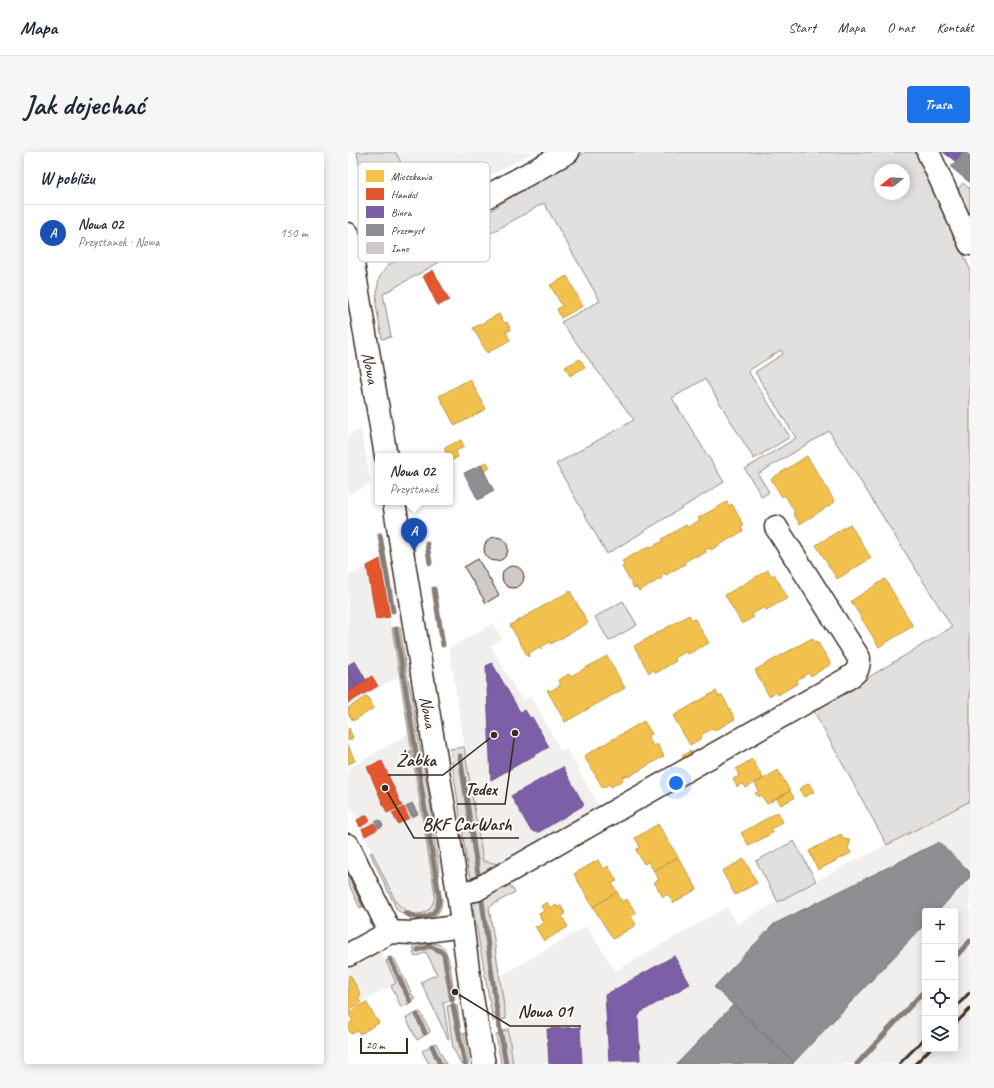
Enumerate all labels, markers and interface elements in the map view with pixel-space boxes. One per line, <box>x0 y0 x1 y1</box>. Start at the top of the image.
text: Mapa <box>20 16 57 40</box>
text: Start <box>788 19 816 36</box>
text: Mapa <box>838 19 865 36</box>
text: O nas <box>887 19 914 36</box>
text: Kontakt <box>936 19 974 36</box>
button: Trasa <box>907 86 970 123</box>
text: Jak dojechać <box>24 87 145 122</box>
legend <box>358 162 490 262</box>
north arrow <box>874 164 910 200</box>
text: W pobliżu <box>40 168 95 189</box>
text: Mieszkania <box>391 169 432 183</box>
text: Handel <box>391 187 419 201</box>
text: Biura <box>391 205 413 219</box>
text: Nowa 02 <box>78 215 124 234</box>
text: Przemysł <box>391 223 426 237</box>
text: A <box>50 225 56 241</box>
text: 150 m <box>280 225 308 241</box>
text: Przystanek · Nowa <box>78 234 159 250</box>
text: Inne <box>391 241 410 255</box>
street label: Nowa <box>357 351 384 387</box>
popup <box>375 453 453 505</box>
text: Nowa 02 <box>390 462 435 481</box>
text: Przystanek <box>390 481 438 497</box>
pin: A <box>401 518 427 551</box>
street label: Nowa <box>415 695 441 731</box>
callout: Żabka <box>388 745 443 775</box>
text: Żabka <box>396 749 437 771</box>
your location <box>666 773 686 793</box>
callout: Tedex <box>457 774 505 804</box>
text: Tedex <box>465 778 499 800</box>
callout: BKF CarWash <box>414 808 519 838</box>
text: BKF CarWash <box>422 813 512 835</box>
map controls <box>922 908 958 1052</box>
button: + <box>922 908 958 944</box>
button: − <box>922 944 958 980</box>
button: locate <box>922 980 958 1016</box>
callout: Nowa 01 <box>510 996 581 1026</box>
text: Nowa 01 <box>518 1000 574 1022</box>
button: layers <box>922 1016 958 1052</box>
scale bar <box>360 1036 408 1055</box>
text: 20 m <box>366 1038 385 1052</box>

